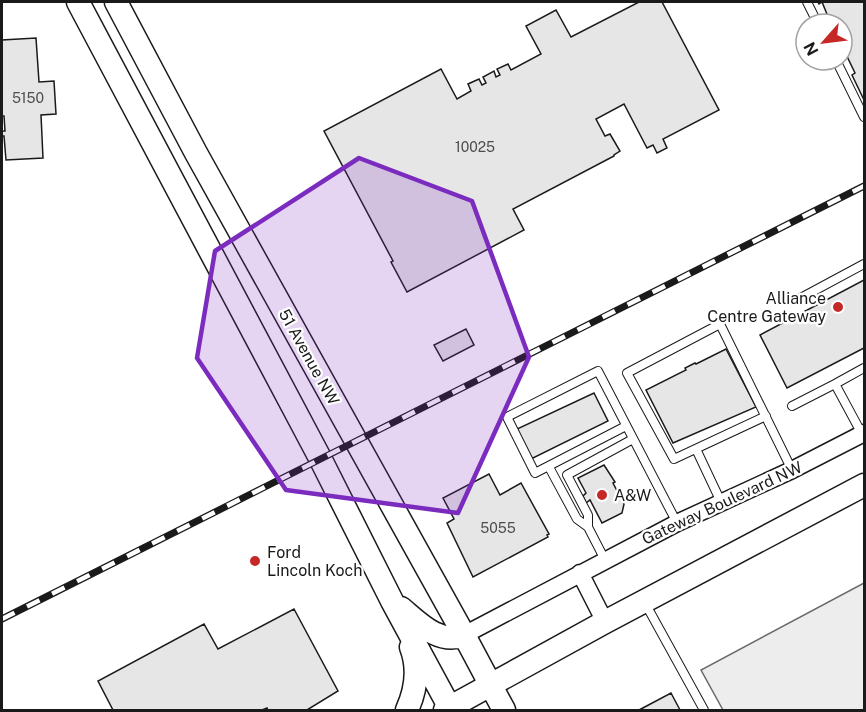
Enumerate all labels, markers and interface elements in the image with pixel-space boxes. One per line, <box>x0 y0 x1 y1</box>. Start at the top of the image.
north arrow <box>794 12 854 72</box>
text: N <box>800 39 823 59</box>
house number: 5150 <box>12 90 44 106</box>
house number: 10025 <box>455 139 495 155</box>
place label: Alliance Centre Gateway <box>707 289 826 326</box>
marker: Alliance Centre Gateway <box>831 300 845 314</box>
street label: 51 Avenue NW <box>275 306 343 408</box>
street label: Gateway Boulevard NW <box>639 457 805 549</box>
place label: A&W <box>614 486 651 505</box>
marker: A&W <box>595 488 609 502</box>
house number: 5055 <box>480 520 516 536</box>
place label: Ford Lincoln Koch <box>267 543 362 580</box>
marker: Ford Lincoln Koch <box>248 554 262 568</box>

